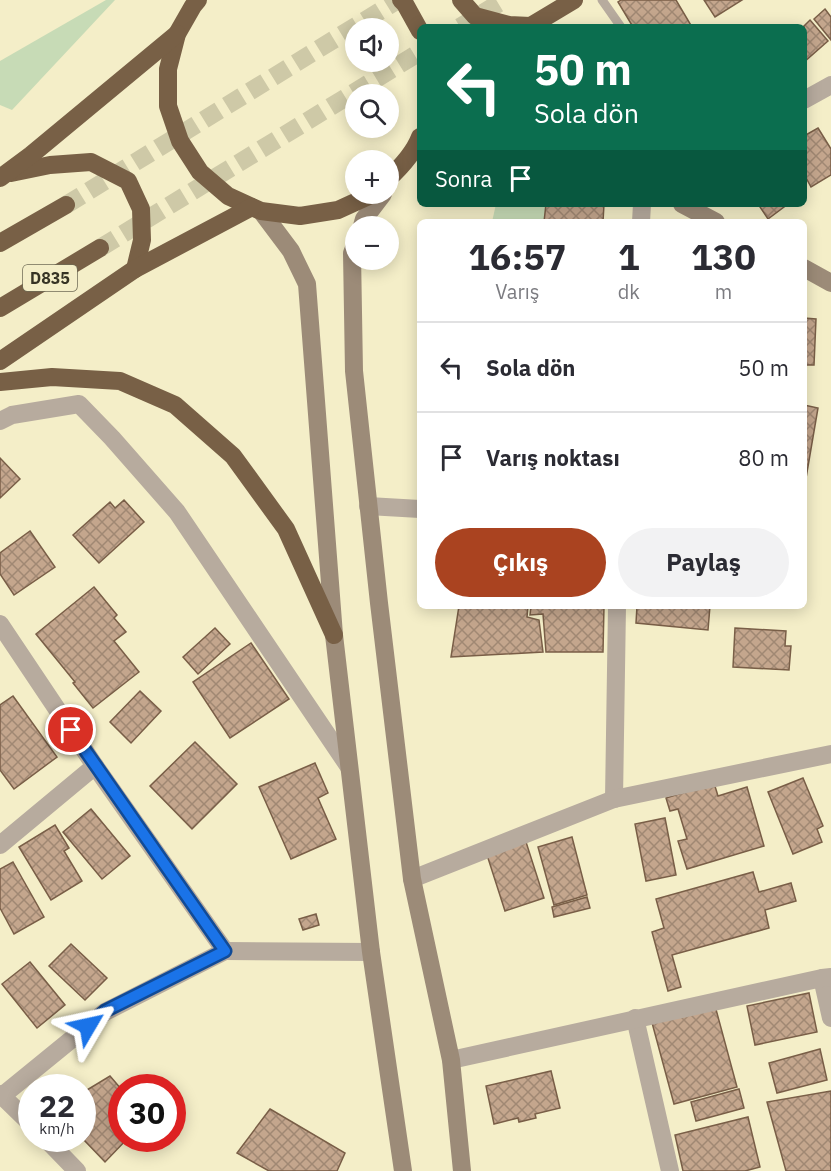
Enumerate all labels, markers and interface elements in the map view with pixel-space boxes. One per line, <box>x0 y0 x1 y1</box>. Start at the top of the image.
map controls <box>345 18 399 270</box>
button: sound <box>345 18 399 72</box>
text: 50 m <box>534 42 632 97</box>
icon: left <box>435 48 513 126</box>
button: search <box>345 84 399 138</box>
text: Sola dön <box>534 95 639 130</box>
button: + <box>345 150 399 204</box>
icon: arrive <box>504 162 537 195</box>
text: Sonra <box>435 164 492 193</box>
button: − <box>345 216 399 270</box>
text: 16:57 <box>468 233 566 280</box>
text: 1 <box>618 233 640 280</box>
text: 130 <box>691 233 756 280</box>
road number: D835 <box>23 265 77 291</box>
text: Varış <box>495 278 540 305</box>
text: dk <box>618 278 640 305</box>
text: m <box>715 278 732 305</box>
icon: left <box>435 351 468 384</box>
text: Sola dön <box>486 353 575 382</box>
text: 50 m <box>738 353 789 382</box>
icon: arrive <box>435 441 468 474</box>
text: Varış noktası <box>486 443 620 472</box>
text: 80 m <box>738 443 789 472</box>
button: Çıkış <box>435 528 606 597</box>
button: Paylaş <box>618 528 789 597</box>
pin <box>45 704 96 755</box>
icon: arrive <box>54 713 87 746</box>
position arrow <box>56 994 120 1058</box>
speed limit sign: 30 <box>108 1074 186 1152</box>
text: 22 <box>39 1086 75 1125</box>
text: km/h <box>39 1119 75 1138</box>

